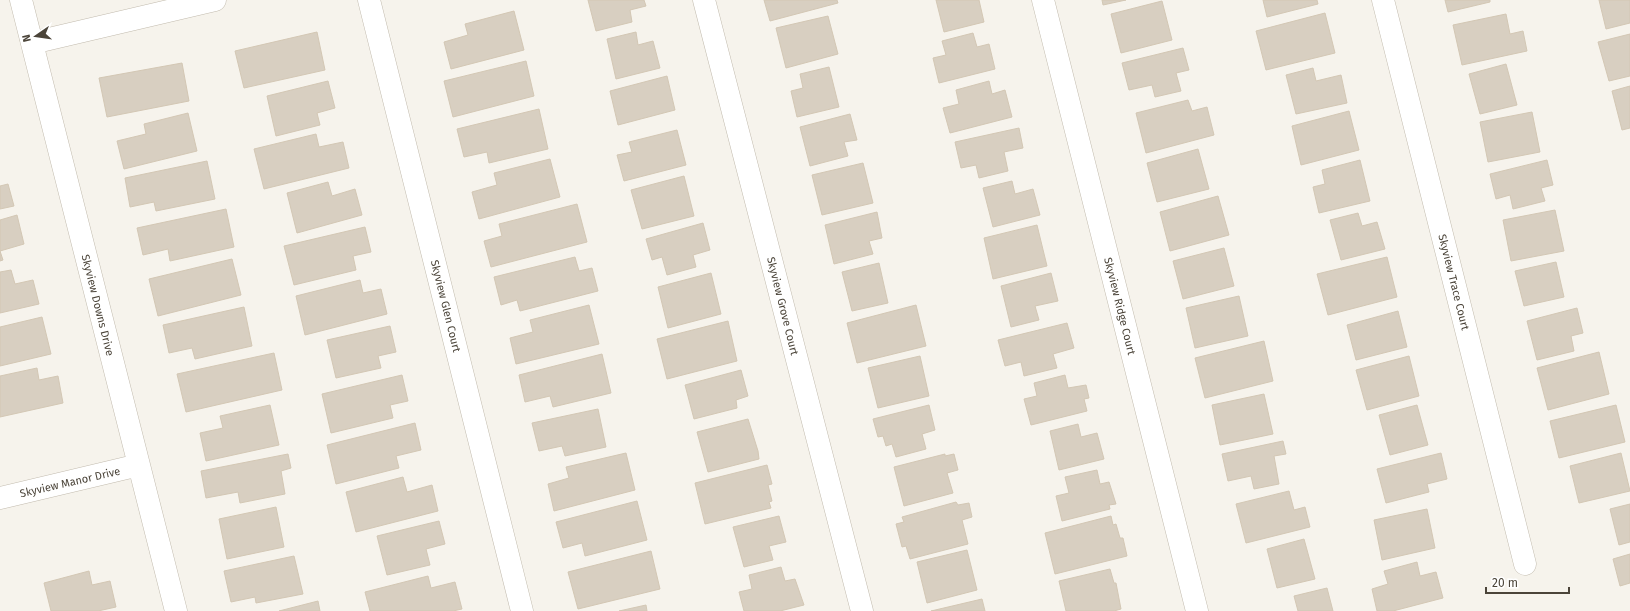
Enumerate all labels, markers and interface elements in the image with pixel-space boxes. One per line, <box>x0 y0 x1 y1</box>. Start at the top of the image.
north arrow <box>16 16 56 56</box>
text: N <box>20 33 34 43</box>
street label: Skyview Trace Court <box>1435 233 1472 331</box>
street label: Skyview Downs Drive <box>79 253 116 357</box>
street label: Skyview Grove Court <box>764 256 801 357</box>
street label: Skyview Ridge Court <box>1101 256 1138 356</box>
street label: Skyview Glen Court <box>428 259 463 354</box>
street label: Skyview Manor Drive <box>19 465 122 500</box>
scale bar <box>1486 569 1569 595</box>
text: 20 m <box>1492 576 1518 590</box>

